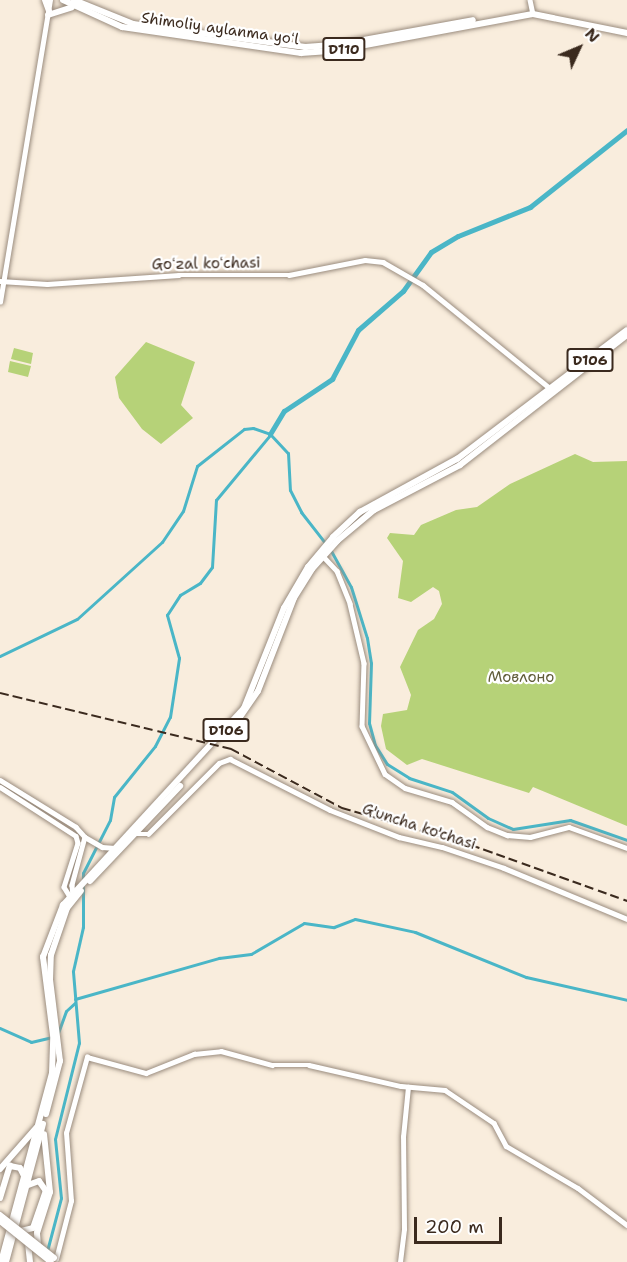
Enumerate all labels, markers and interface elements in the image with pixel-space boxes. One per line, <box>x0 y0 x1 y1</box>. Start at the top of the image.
street label: Shimoliy aylanma yoʻl <box>140 9 300 49</box>
north arrow <box>549 18 609 78</box>
text: N <box>580 23 604 47</box>
road number: D110 <box>322 38 366 60</box>
street label: Goʻzal koʻchasi <box>151 254 261 274</box>
road number: D106 <box>566 349 614 371</box>
park label: Мовлоно <box>488 669 554 687</box>
road number: D106 <box>202 719 250 741</box>
street label: G'uncha ko'chasi <box>360 800 478 854</box>
scale bar <box>417 1205 506 1243</box>
text: 200 m <box>425 1215 484 1239</box>

